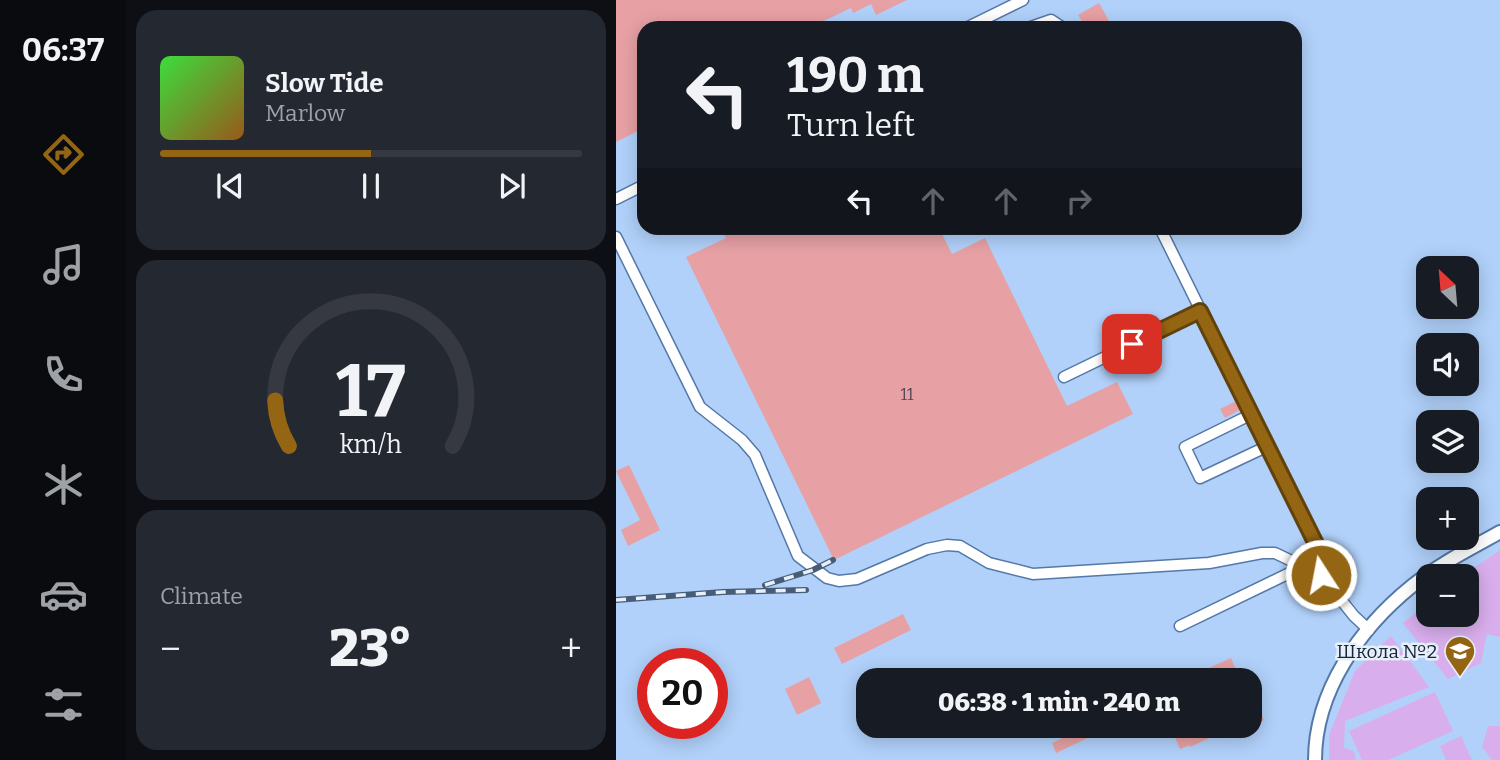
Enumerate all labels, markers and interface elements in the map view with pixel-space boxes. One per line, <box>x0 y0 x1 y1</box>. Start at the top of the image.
text: 06:37 <box>22 31 104 69</box>
text: 190 m <box>787 46 924 105</box>
icon: left <box>672 49 763 140</box>
text: Slow Tide <box>265 68 384 99</box>
text: Marlow <box>265 99 345 127</box>
text: Turn left <box>787 106 915 144</box>
icon: directions <box>39 130 88 179</box>
icon: previous <box>211 167 249 205</box>
icon: pause <box>352 167 390 205</box>
icon: next <box>493 167 531 205</box>
icon: left <box>841 182 879 220</box>
icon: ahead <box>914 182 952 220</box>
icon: ahead <box>987 182 1025 220</box>
icon: right <box>1060 182 1098 220</box>
icon: music <box>39 240 88 289</box>
north arrow <box>1416 256 1479 318</box>
map controls <box>1416 256 1479 627</box>
pin <box>1102 314 1162 374</box>
icon: arrive <box>1113 325 1151 363</box>
button: sound <box>1416 333 1479 396</box>
text: 17 <box>336 348 406 435</box>
icon: phone <box>39 350 88 399</box>
house number: 11 <box>901 385 914 404</box>
button: layers <box>1416 410 1479 473</box>
text: km/h <box>340 430 402 460</box>
icon: climate <box>39 460 88 509</box>
button: + <box>1416 487 1479 550</box>
position arrow <box>1284 538 1358 612</box>
button: − <box>1416 564 1479 627</box>
icon: car <box>39 570 88 619</box>
text: Climate <box>160 582 243 610</box>
text: 23° <box>329 617 412 680</box>
text: − <box>160 626 181 672</box>
text: + <box>560 626 582 672</box>
school or university icon: Школа №2 <box>1443 634 1477 678</box>
place label: Школа №2 <box>1337 640 1437 663</box>
speed limit sign: 20 <box>637 648 728 739</box>
icon: filters <box>39 680 88 729</box>
text: 06:38 · 1 min · 240 m <box>938 687 1180 718</box>

